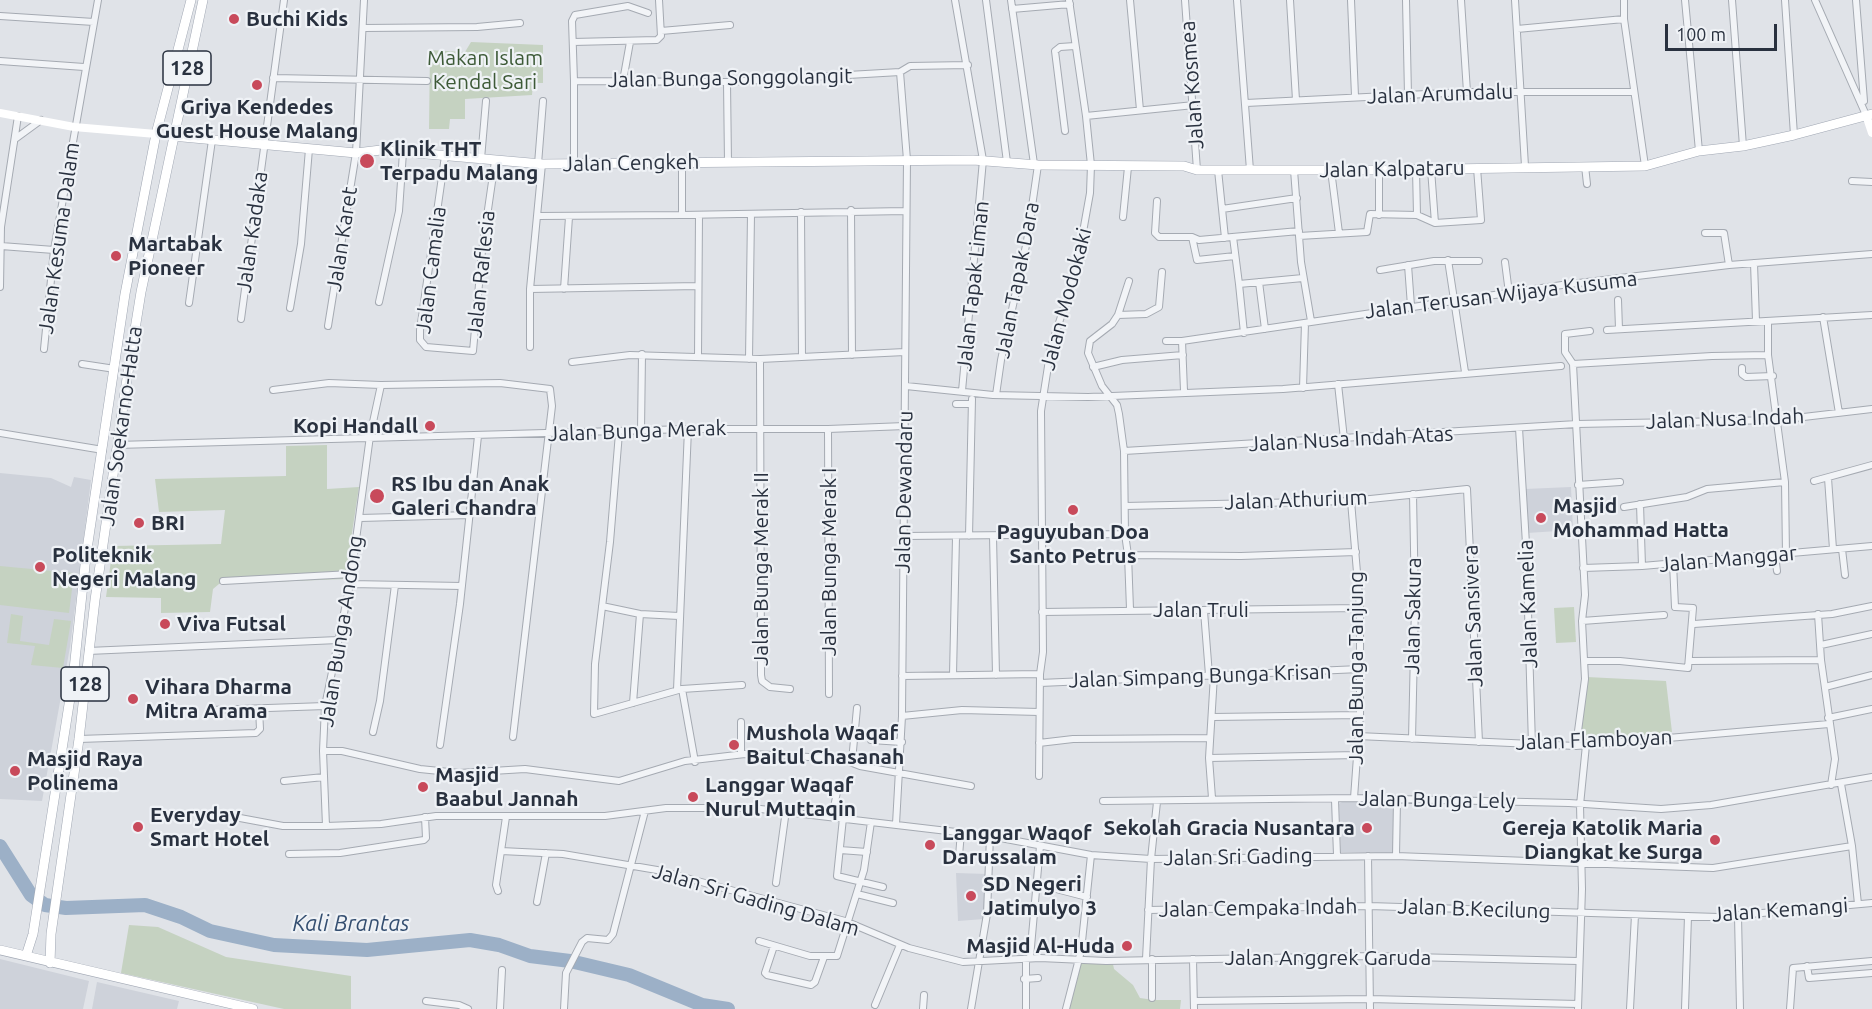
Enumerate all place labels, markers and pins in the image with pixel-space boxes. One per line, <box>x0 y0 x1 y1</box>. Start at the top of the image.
place label: Buchi Kids <box>246 6 348 32</box>
marker: Buchi Kids <box>227 12 241 26</box>
marker: Griya Kendedes Guest House Malang <box>250 78 264 92</box>
place label: Griya Kendedes Guest House Malang <box>156 94 358 144</box>
place label: Klinik THT Terpadu Malang <box>380 136 538 186</box>
marker: Klinik THT Terpadu Malang <box>358 152 376 170</box>
place label: Martabak Pioneer <box>128 231 223 281</box>
marker: Martabak Pioneer <box>109 249 123 263</box>
place label: Kopi Handall <box>293 413 418 439</box>
marker: Kopi Handall <box>423 419 437 433</box>
place label: RS Ibu dan Anak Galeri Chandra <box>391 471 549 521</box>
marker: RS Ibu dan Anak Galeri Chandra <box>368 487 386 505</box>
place label: Masjid Mohammad Hatta <box>1553 493 1729 543</box>
marker: Paguyuban Doa Santo Petrus <box>1066 503 1080 517</box>
place label: BRI <box>151 510 185 536</box>
marker: Masjid Mohammad Hatta <box>1534 511 1548 525</box>
marker: BRI <box>132 516 146 530</box>
place label: Paguyuban Doa Santo Petrus <box>997 519 1149 569</box>
place label: Politeknik Negeri Malang <box>52 542 196 592</box>
marker: Politeknik Negeri Malang <box>33 560 47 574</box>
place label: Viva Futsal <box>177 611 286 637</box>
marker: Viva Futsal <box>158 617 172 631</box>
place label: Vihara Dharma Mitra Arama <box>145 674 292 724</box>
marker: Vihara Dharma Mitra Arama <box>126 692 140 706</box>
place label: Mushola Waqaf Baitul Chasanah <box>746 720 904 770</box>
marker: Mushola Waqaf Baitul Chasanah <box>727 738 741 752</box>
place label: Masjid Raya Polinema <box>27 746 143 796</box>
place label: Masjid Baabul Jannah <box>435 762 579 812</box>
marker: Masjid Raya Polinema <box>8 764 22 778</box>
place label: Langgar Waqaf Nurul Muttaqin <box>705 772 856 822</box>
marker: Masjid Baabul Jannah <box>416 780 430 794</box>
marker: Langgar Waqaf Nurul Muttaqin <box>686 790 700 804</box>
place label: Everyday Smart Hotel <box>150 802 269 852</box>
place label: Sekolah Gracia Nusantara <box>1103 815 1355 841</box>
place label: Gereja Katolik Maria Diangkat ke Surga <box>1502 815 1703 865</box>
marker: Everyday Smart Hotel <box>131 820 145 834</box>
place label: Langgar Waqof Darussalam <box>942 820 1092 870</box>
marker: Sekolah Gracia Nusantara <box>1360 821 1374 835</box>
marker: Gereja Katolik Maria Diangkat ke Surga <box>1708 833 1722 847</box>
marker: Langgar Waqof Darussalam <box>923 838 937 852</box>
place label: SD Negeri Jatimulyo 3 <box>983 871 1097 921</box>
marker: SD Negeri Jatimulyo 3 <box>964 889 978 903</box>
place label: Masjid Al-Huda <box>966 933 1115 959</box>
marker: Masjid Al-Huda <box>1120 939 1134 953</box>

